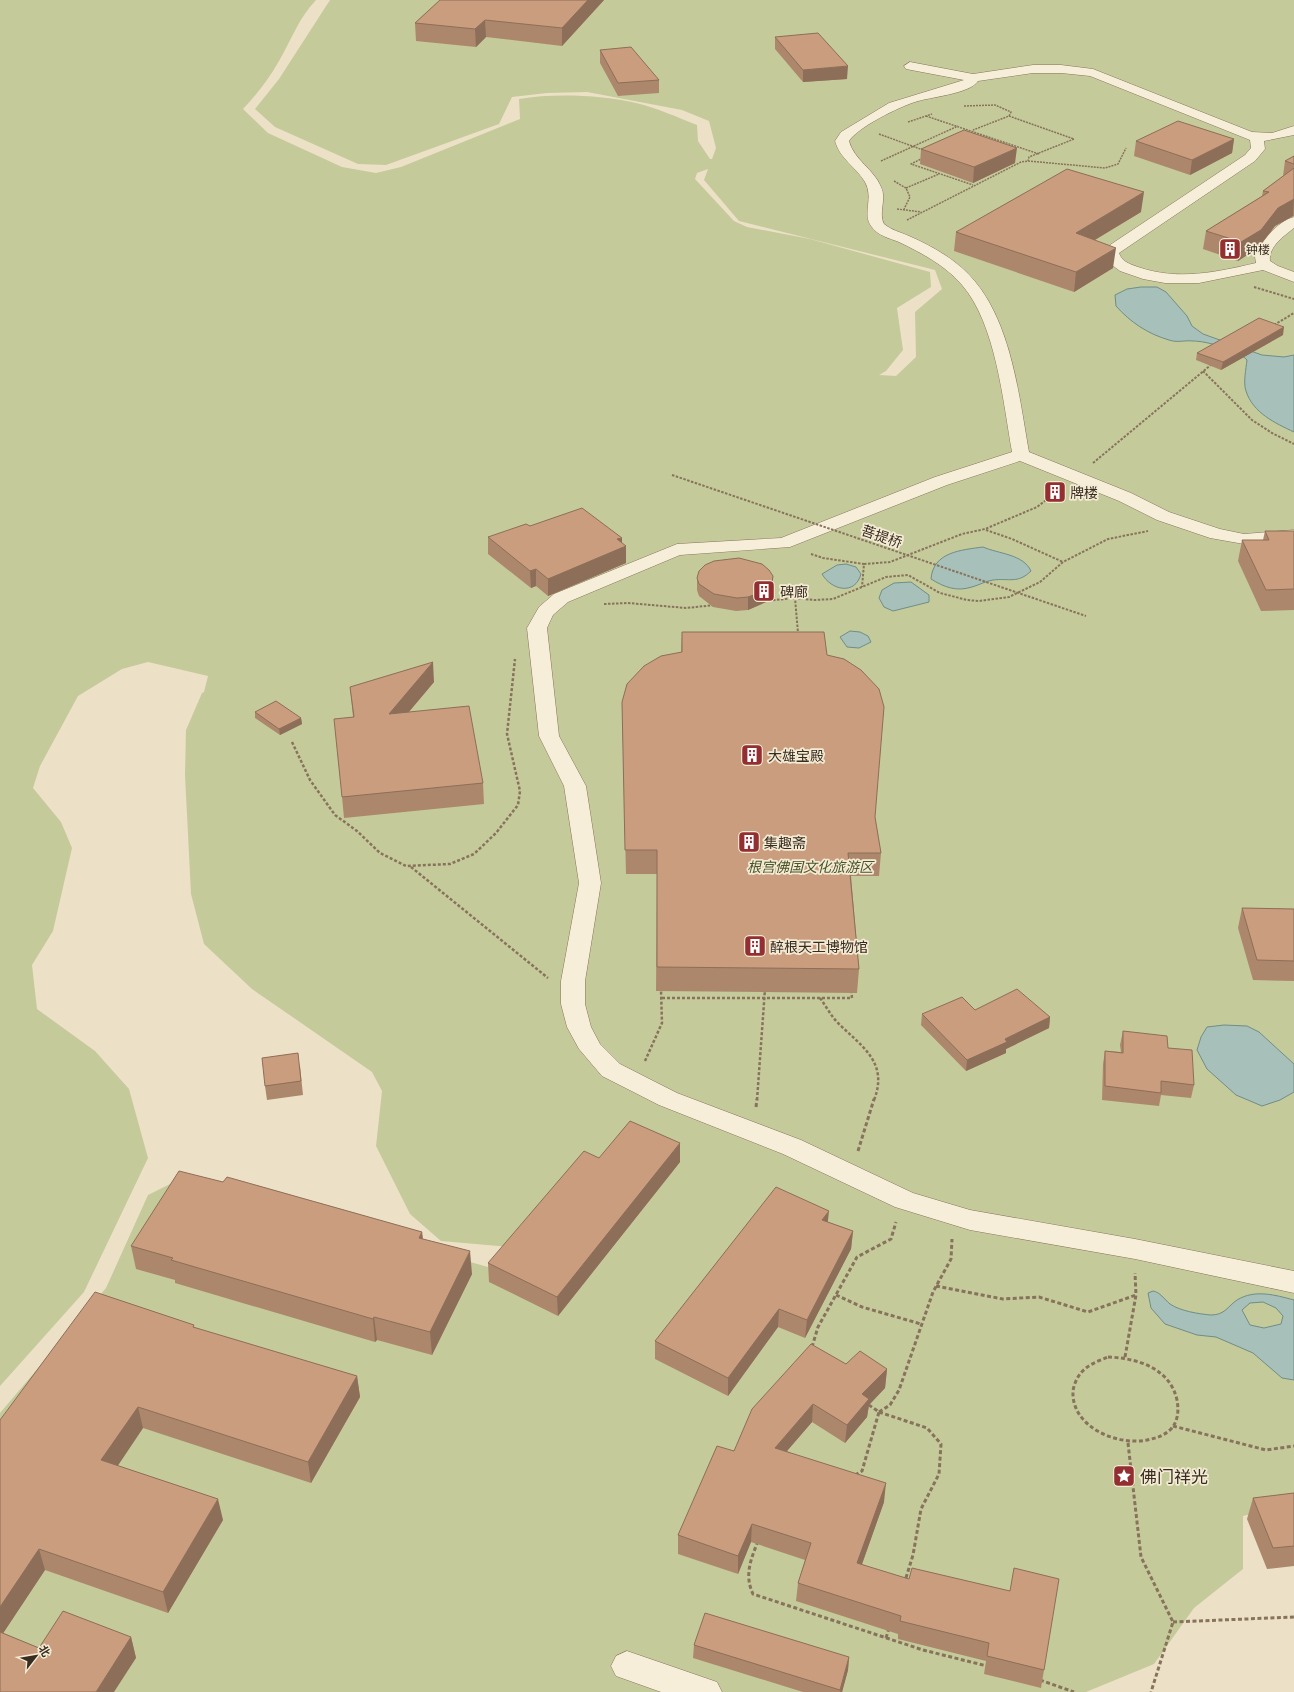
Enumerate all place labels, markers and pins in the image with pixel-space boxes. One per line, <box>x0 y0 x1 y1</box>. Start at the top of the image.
building icon: 钟楼 <box>1217 236 1243 262</box>
place label: 钟楼 <box>1246 241 1270 258</box>
building icon: 牌楼 <box>1042 479 1068 505</box>
place label: 牌楼 <box>1070 483 1098 502</box>
building icon: 碑廊 <box>751 578 777 604</box>
place label: 碑廊 <box>780 582 808 601</box>
building icon: 大雄宝殿 <box>739 742 765 768</box>
place label: 大雄宝殿 <box>768 746 824 765</box>
building icon: 集趣斋 <box>736 829 762 855</box>
place label: 集趣斋 <box>764 833 806 852</box>
building icon: 醉根天工博物馆 <box>742 933 768 959</box>
place label: 醉根天工博物馆 <box>770 937 868 956</box>
place icon: 佛门祥光 <box>1111 1463 1137 1489</box>
place label: 佛门祥光 <box>1140 1465 1208 1488</box>

